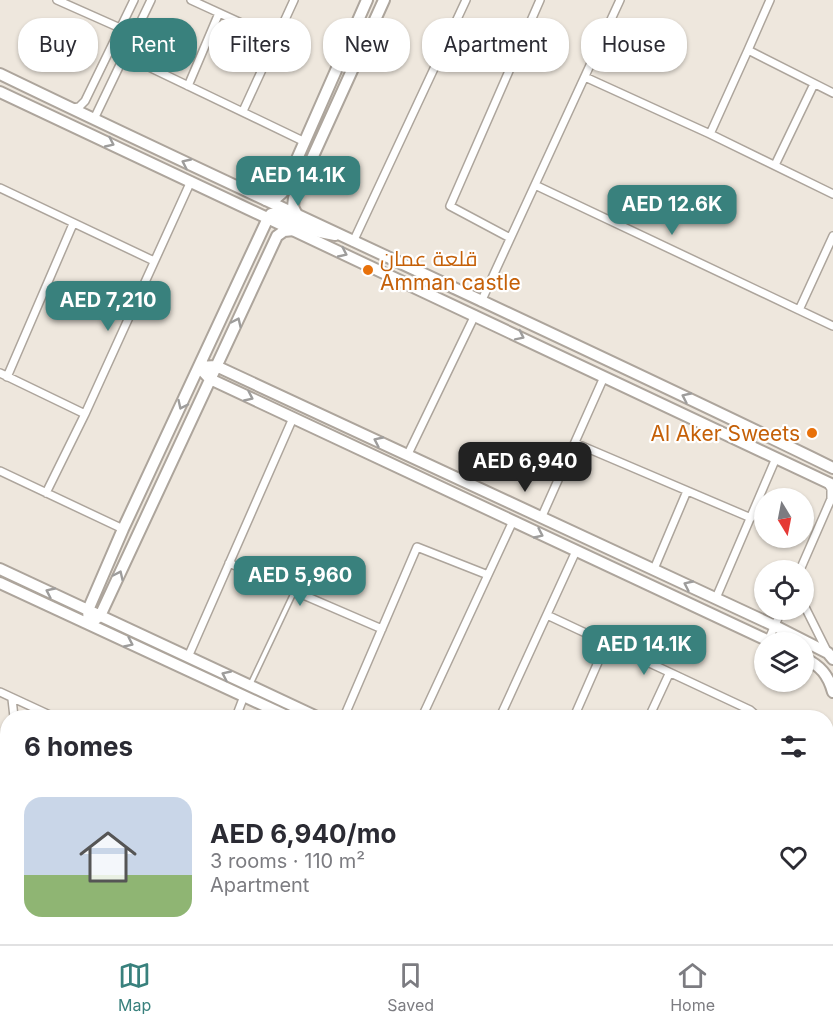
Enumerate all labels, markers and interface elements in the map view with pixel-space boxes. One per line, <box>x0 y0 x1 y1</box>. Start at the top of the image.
chip: Buy <box>18 18 98 72</box>
chip: Rent <box>110 18 197 72</box>
chip: Filters <box>209 18 311 72</box>
chip: New <box>323 18 410 72</box>
chip: Apartment <box>422 18 569 72</box>
chip: House <box>581 18 687 72</box>
one-way arrow <box>103 136 114 148</box>
pin: AED 14.1K <box>229 156 367 207</box>
one-way arrow <box>181 158 192 170</box>
text: AED 14.1K <box>250 163 346 187</box>
pin: AED 12.6K <box>603 185 741 236</box>
text: AED 12.6K <box>622 192 722 216</box>
one-way arrow <box>337 246 348 258</box>
place label: قلعة عمان Amman castle <box>380 246 521 295</box>
marker: قلعة عمان Amman castle <box>361 263 375 277</box>
pin: AED 7,210 <box>39 281 177 332</box>
text: AED 7,210 <box>60 288 156 312</box>
one-way arrow <box>230 318 242 329</box>
one-way arrow <box>513 329 524 341</box>
one-way arrow <box>242 390 253 402</box>
one-way arrow <box>681 392 692 404</box>
one-way arrow <box>177 398 189 409</box>
place label: Al Aker Sweets <box>650 421 800 446</box>
marker: Al Aker Sweets <box>805 426 819 440</box>
one-way arrow <box>374 436 385 448</box>
pin: AED 6,940 <box>456 442 594 493</box>
text: AED 6,940 <box>472 449 578 473</box>
north arrow <box>754 488 814 548</box>
map controls <box>754 488 814 692</box>
one-way arrow <box>533 526 544 538</box>
pin: AED 5,960 <box>231 556 369 607</box>
button: locate <box>754 560 814 620</box>
text: AED 5,960 <box>248 563 352 587</box>
one-way arrow <box>111 571 123 582</box>
one-way arrow <box>684 581 695 593</box>
one-way arrow <box>45 588 56 600</box>
pin: AED 14.1K <box>575 625 713 676</box>
text: AED 14.1K <box>596 632 692 656</box>
button: layers <box>754 632 814 692</box>
one-way arrow <box>123 636 134 648</box>
one-way arrow <box>222 670 233 682</box>
icon: filters <box>777 730 810 763</box>
text: 6 homes <box>24 731 133 762</box>
text: AED 6,940/mo <box>210 818 396 849</box>
icon: home <box>72 821 144 893</box>
icon: heart <box>777 841 810 874</box>
text: 3 rooms · 110 m² <box>210 849 365 873</box>
text: Apartment <box>210 873 309 897</box>
tab: Map <box>118 959 151 1015</box>
tab: Saved <box>387 959 434 1015</box>
tab: Home <box>670 959 715 1015</box>

